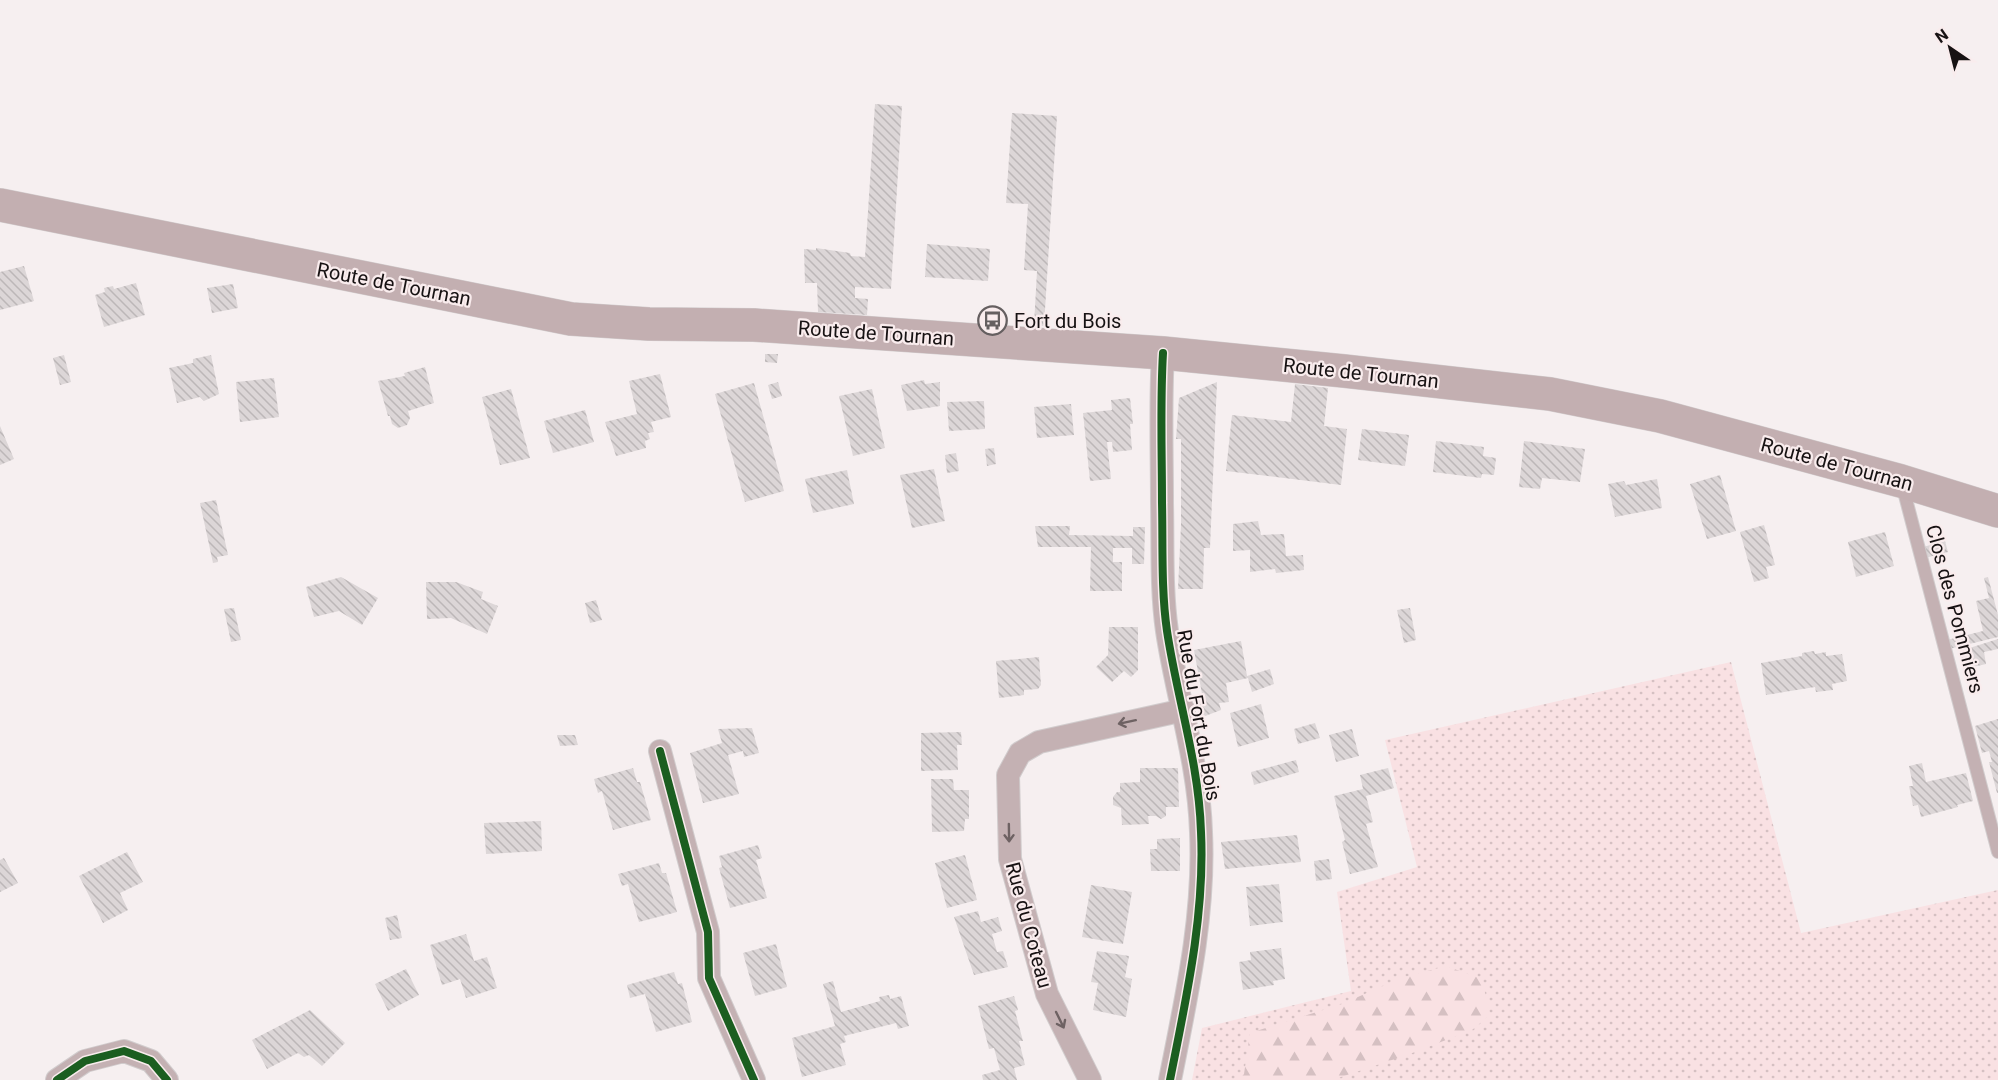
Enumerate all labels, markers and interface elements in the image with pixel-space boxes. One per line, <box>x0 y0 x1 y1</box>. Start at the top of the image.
north arrow <box>1920 18 1980 78</box>
text: N <box>1932 25 1952 47</box>
street label: Route de Tournan <box>315 257 473 311</box>
bus stop icon: Fort du Bois <box>977 305 1009 337</box>
place label: Fort du Bois <box>1014 309 1121 333</box>
street label: Route de Tournan <box>797 316 955 350</box>
street label: Route de Tournan <box>1282 353 1440 393</box>
street label: Route de Tournan <box>1758 432 1916 496</box>
street label: Clos des Pommiers <box>1921 522 1989 696</box>
street label: Rue du Fort du Bois <box>1172 627 1226 803</box>
one-way arrow <box>1117 717 1136 729</box>
one-way arrow <box>1003 823 1015 843</box>
street label: Rue du Coteau <box>1001 859 1057 991</box>
one-way arrow <box>1055 1011 1067 1029</box>

